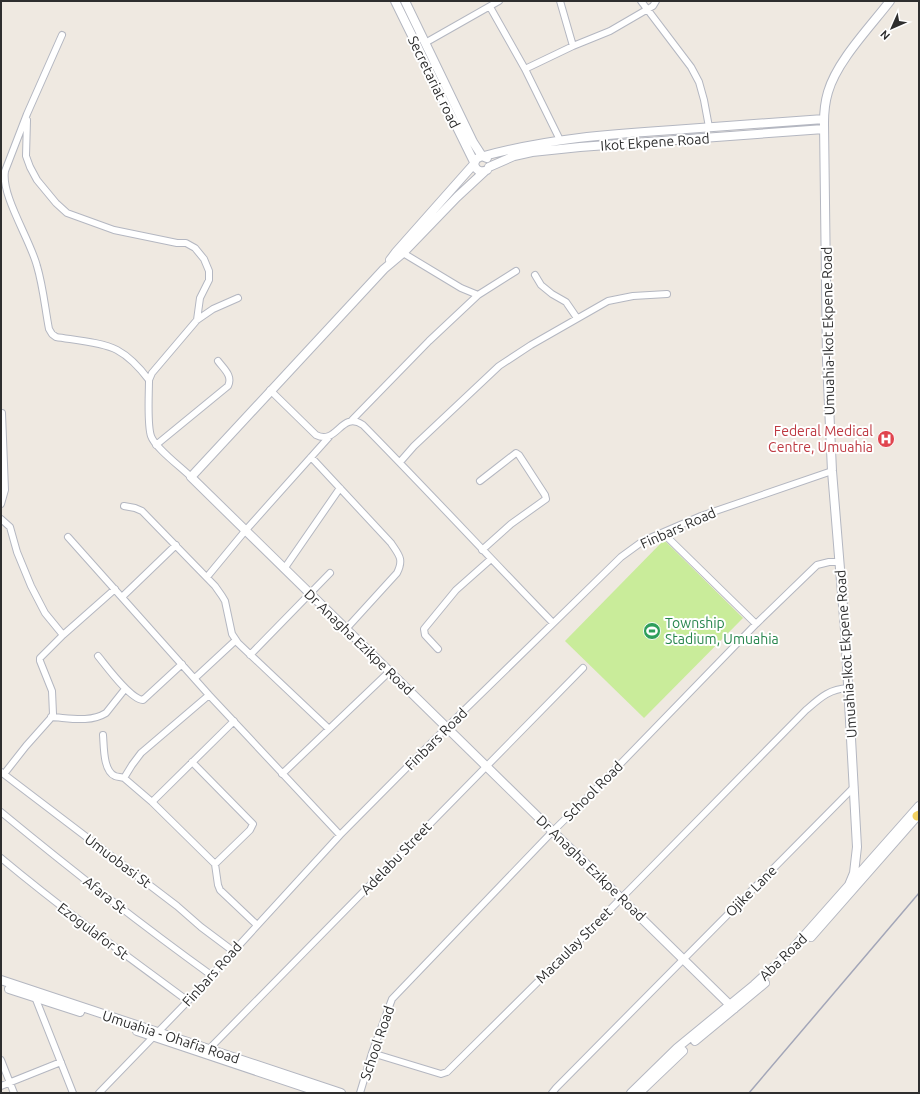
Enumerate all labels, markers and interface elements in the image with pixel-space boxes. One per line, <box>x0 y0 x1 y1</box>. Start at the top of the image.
north arrow <box>872 8 912 48</box>
text: N <box>878 28 892 42</box>
street label: Secretariat road <box>405 33 463 131</box>
street label: Ikot Ekpene Road <box>600 130 710 154</box>
street label: Umuahia-Ikot Ekpene Road <box>819 246 837 416</box>
place label: Federal Medical Centre, Umuahia <box>768 423 873 455</box>
hospital icon: Federal Medical Centre, Umuahia <box>876 429 896 449</box>
street label: Finbars Road <box>638 504 718 552</box>
street label: Umuahia-Ikot Ekpene Road <box>832 569 860 739</box>
street label: Dr Anagha Ezikpe Road <box>301 586 417 698</box>
place label: Township Stadium, Umuahia <box>665 615 779 647</box>
sports icon: Township Stadium, Umuahia <box>642 621 662 641</box>
street label: Finbars Road <box>402 705 470 773</box>
street label: School Road <box>560 758 626 824</box>
street label: Dr Anagha Ezikpe Road <box>533 812 649 924</box>
street label: Adelabu Street <box>357 818 435 898</box>
street label: Umuobasi St <box>82 831 155 891</box>
street label: Ojike Lane <box>722 862 780 920</box>
street label: Afara St <box>80 873 130 917</box>
street label: Ezogulafor St <box>55 899 132 963</box>
street label: Macaulay Street <box>533 903 616 986</box>
street label: Aba Road <box>756 930 810 984</box>
street label: Finbars Road <box>179 939 245 1009</box>
street label: School Road <box>357 1004 397 1082</box>
street label: Umuahia - Ohafia Road <box>100 1007 242 1067</box>

